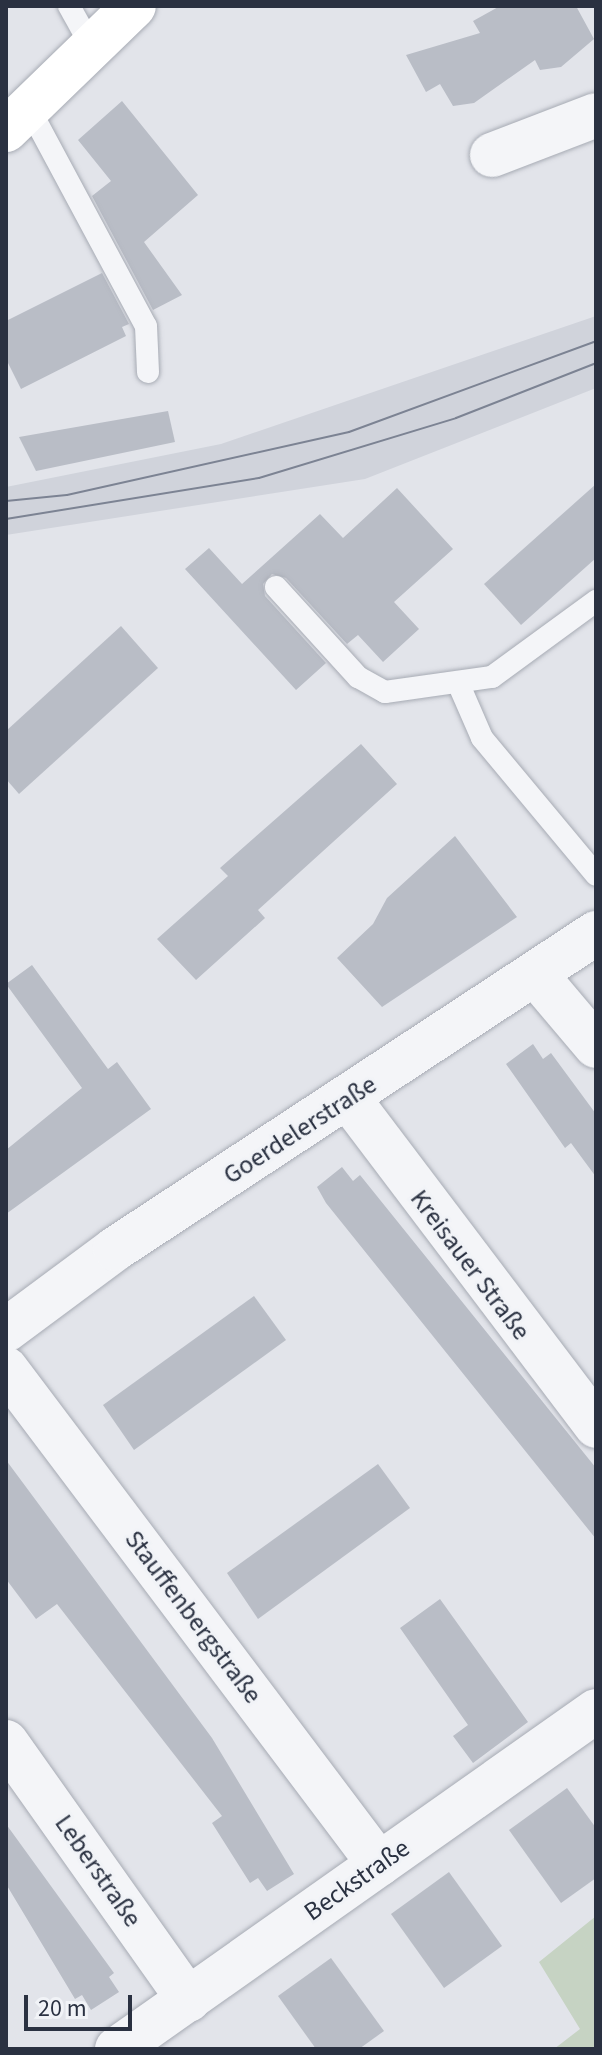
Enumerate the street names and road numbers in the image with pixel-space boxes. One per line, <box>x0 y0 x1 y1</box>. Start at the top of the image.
street label: Goerdelerstraße <box>218 1069 382 1191</box>
street label: Kreisauer Straße <box>403 1184 537 1346</box>
street label: Stauffenbergstraße <box>118 1524 268 1710</box>
street label: Leberstraße <box>48 1809 148 1933</box>
street label: Beckstraße <box>298 1832 416 1928</box>

